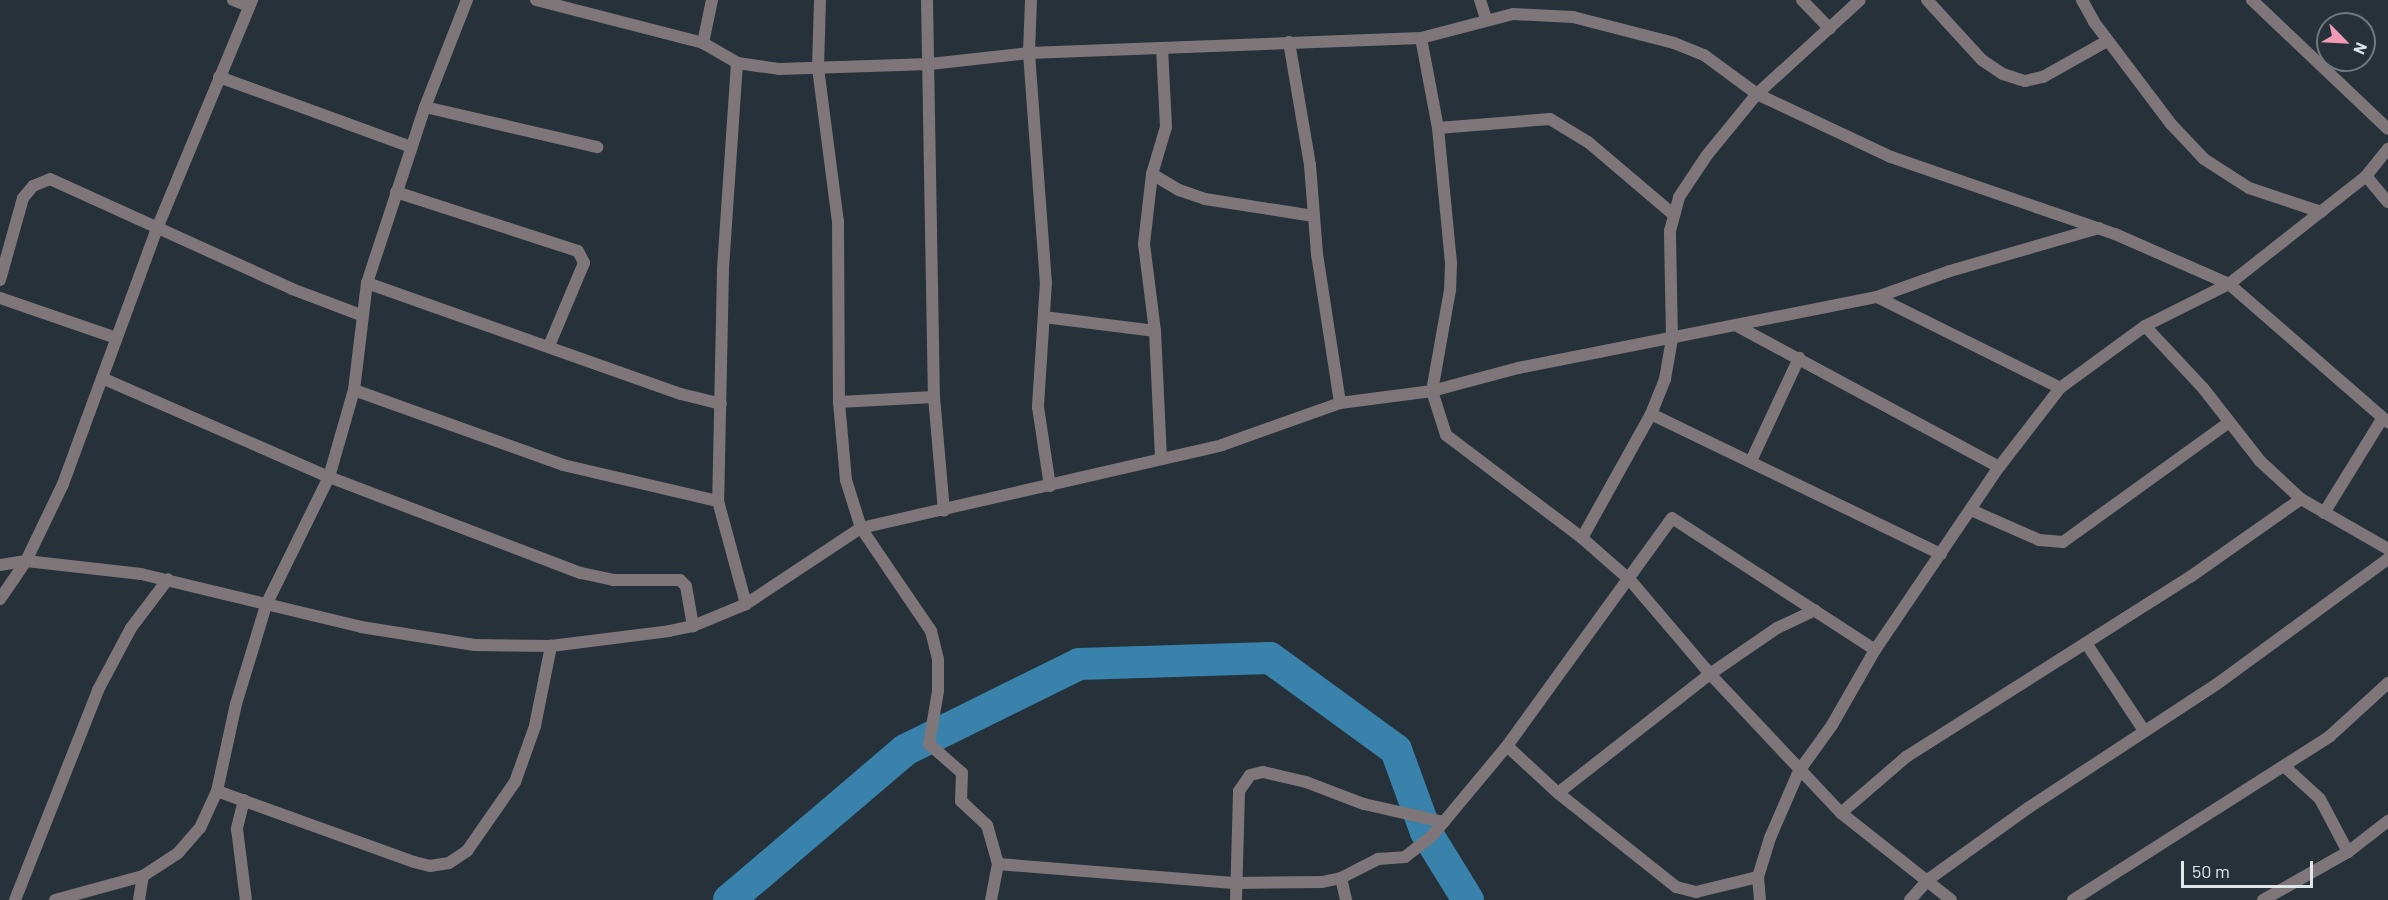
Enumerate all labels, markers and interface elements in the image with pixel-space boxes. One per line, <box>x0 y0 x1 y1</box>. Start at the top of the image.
north arrow <box>2316 12 2376 72</box>
text: N <box>2350 40 2372 57</box>
scale bar <box>2184 849 2316 887</box>
text: 50 m <box>2192 860 2230 882</box>

